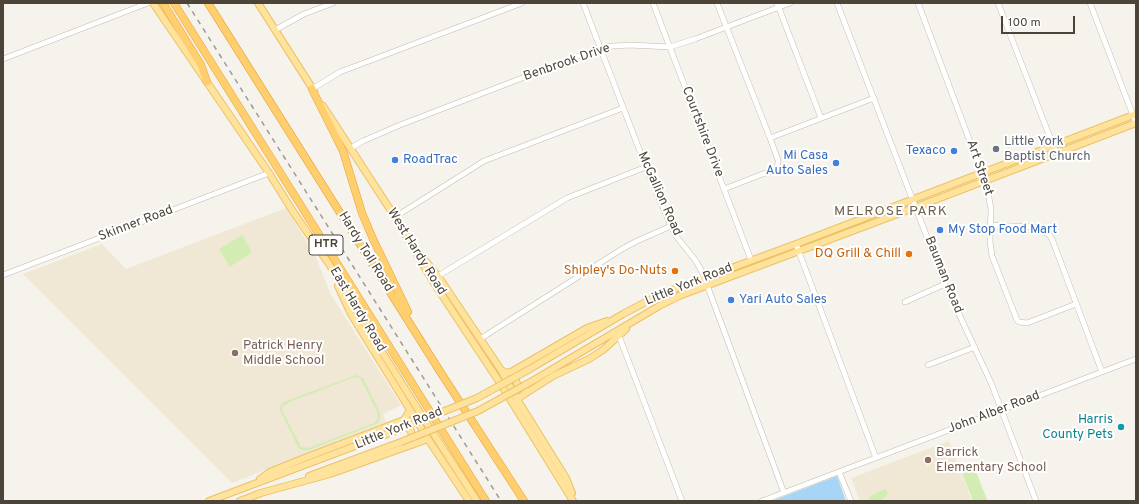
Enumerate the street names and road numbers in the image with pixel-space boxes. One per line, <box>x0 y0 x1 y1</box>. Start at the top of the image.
street label: Benbrook Drive <box>522 41 612 85</box>
street label: Courtshire Drive <box>678 85 726 179</box>
street label: Art Street <box>962 138 996 198</box>
street label: McGallion Road <box>634 150 684 238</box>
street label: Skinner Road <box>97 203 175 245</box>
street label: West Hardy Road <box>383 206 449 298</box>
street label: Hardy Toll Road <box>334 209 396 295</box>
street label: Bauman Road <box>921 234 965 316</box>
road number: HTR <box>309 235 343 255</box>
street label: Little York Road <box>643 260 735 310</box>
street label: East Hardy Road <box>326 265 388 355</box>
street label: John Alber Road <box>946 388 1042 438</box>
street label: Little York Road <box>353 404 445 454</box>

